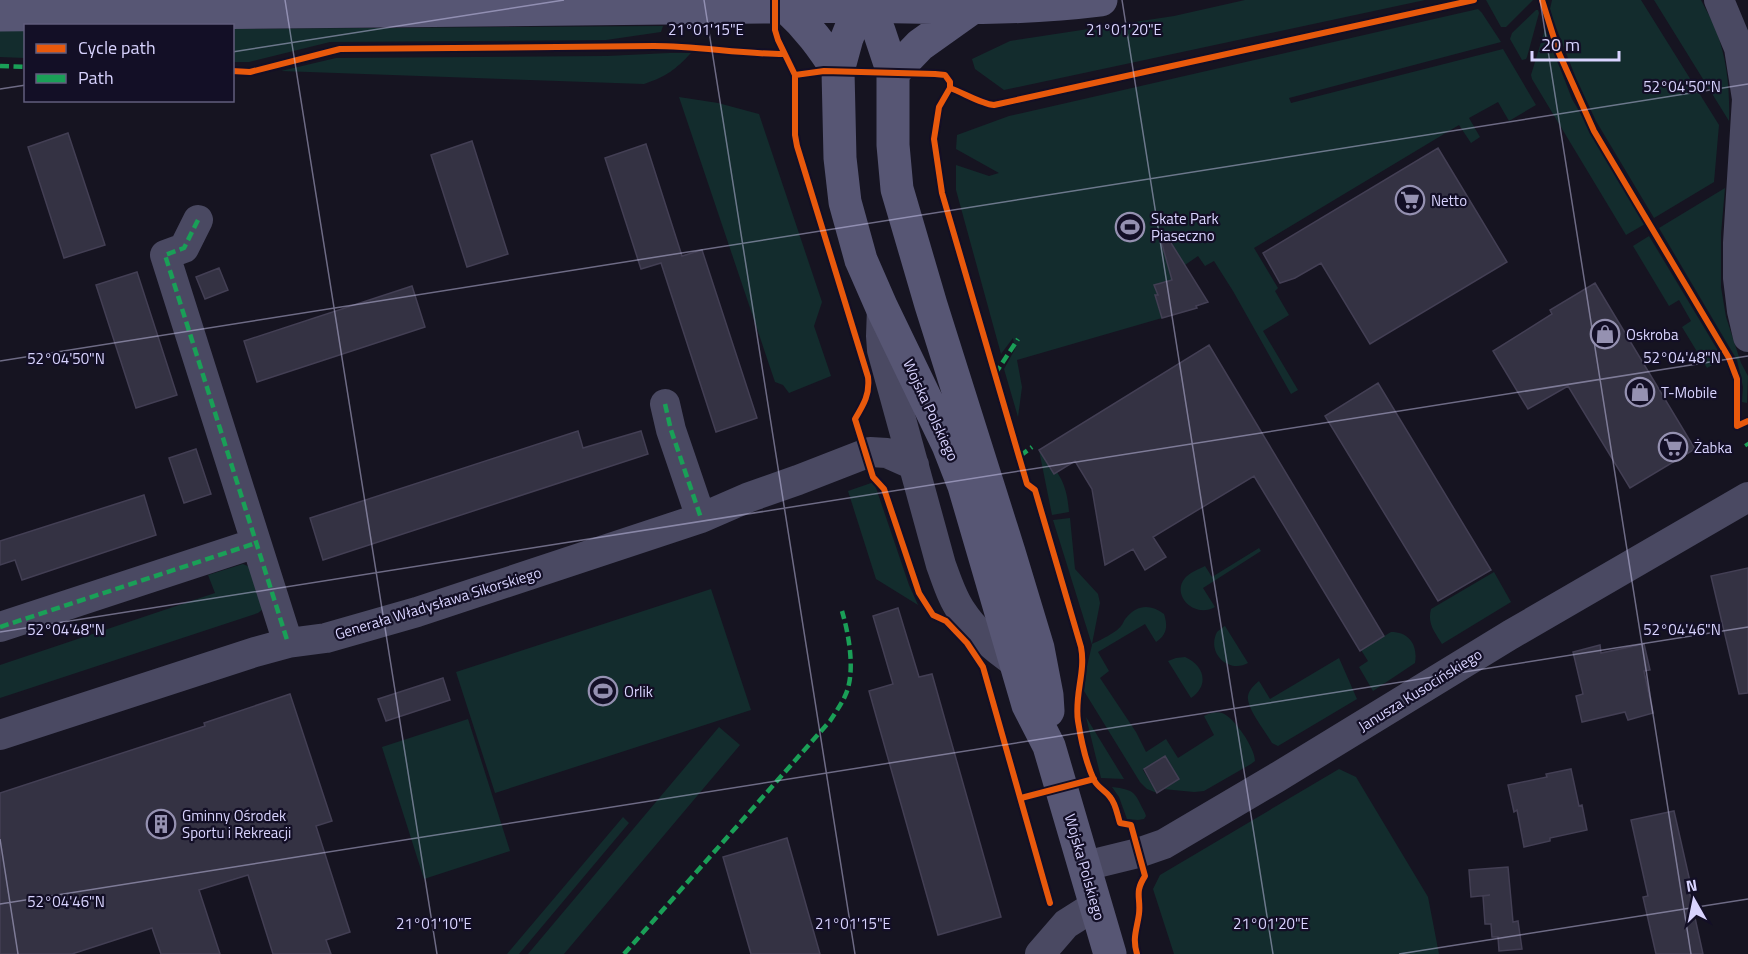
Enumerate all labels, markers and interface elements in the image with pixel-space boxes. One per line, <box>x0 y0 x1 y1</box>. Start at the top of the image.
text: 21°01'15"E <box>668 18 744 41</box>
text: 21°01'20"E <box>1086 18 1162 41</box>
legend <box>24 24 234 102</box>
scale bar <box>1532 24 1619 62</box>
text: 20 m <box>1541 31 1580 58</box>
text: Cycle path <box>78 34 156 61</box>
text: Path <box>78 64 114 91</box>
text: 52°04'50"N <box>1643 75 1721 98</box>
supermarket icon: Netto <box>1394 184 1426 216</box>
place label: Netto <box>1431 189 1467 212</box>
place label: Skate Park Piaseczno <box>1151 207 1219 247</box>
sports icon: Skate Park Piaseczno <box>1114 211 1146 243</box>
shop icon: Oskroba <box>1589 318 1621 350</box>
place label: Oskroba <box>1626 323 1679 346</box>
text: 52°04'48"N <box>1643 346 1721 369</box>
text: 52°04'50"N <box>27 347 105 370</box>
street label: Wojska Polskiego <box>897 355 965 465</box>
shop icon: T-Mobile <box>1624 376 1656 408</box>
place label: T-Mobile <box>1661 381 1717 404</box>
supermarket icon: Żabka <box>1657 431 1689 463</box>
place label: Żabka <box>1694 436 1733 459</box>
street label: Generała Władysława Sikorskiego <box>332 561 544 645</box>
text: 52°04'48"N <box>27 618 105 641</box>
text: 52°04'46"N <box>1643 618 1721 641</box>
street label: Janusza Kusocińskiego <box>1354 643 1486 737</box>
sports icon: Orlik <box>587 675 619 707</box>
place label: Orlik <box>624 680 653 703</box>
place label: Gminny Ośrodek Sportu i Rekreacji <box>182 804 291 844</box>
building icon: Gminny Ośrodek Sportu i Rekreacji <box>145 808 177 840</box>
street label: Wojska Polskiego <box>1059 811 1111 923</box>
north arrow <box>1664 870 1724 930</box>
text: N <box>1684 872 1699 898</box>
text: 52°04'46"N <box>27 890 105 913</box>
text: 21°01'10"E <box>396 912 472 935</box>
text: 21°01'15"E <box>815 912 891 935</box>
text: 21°01'20"E <box>1233 912 1309 935</box>

